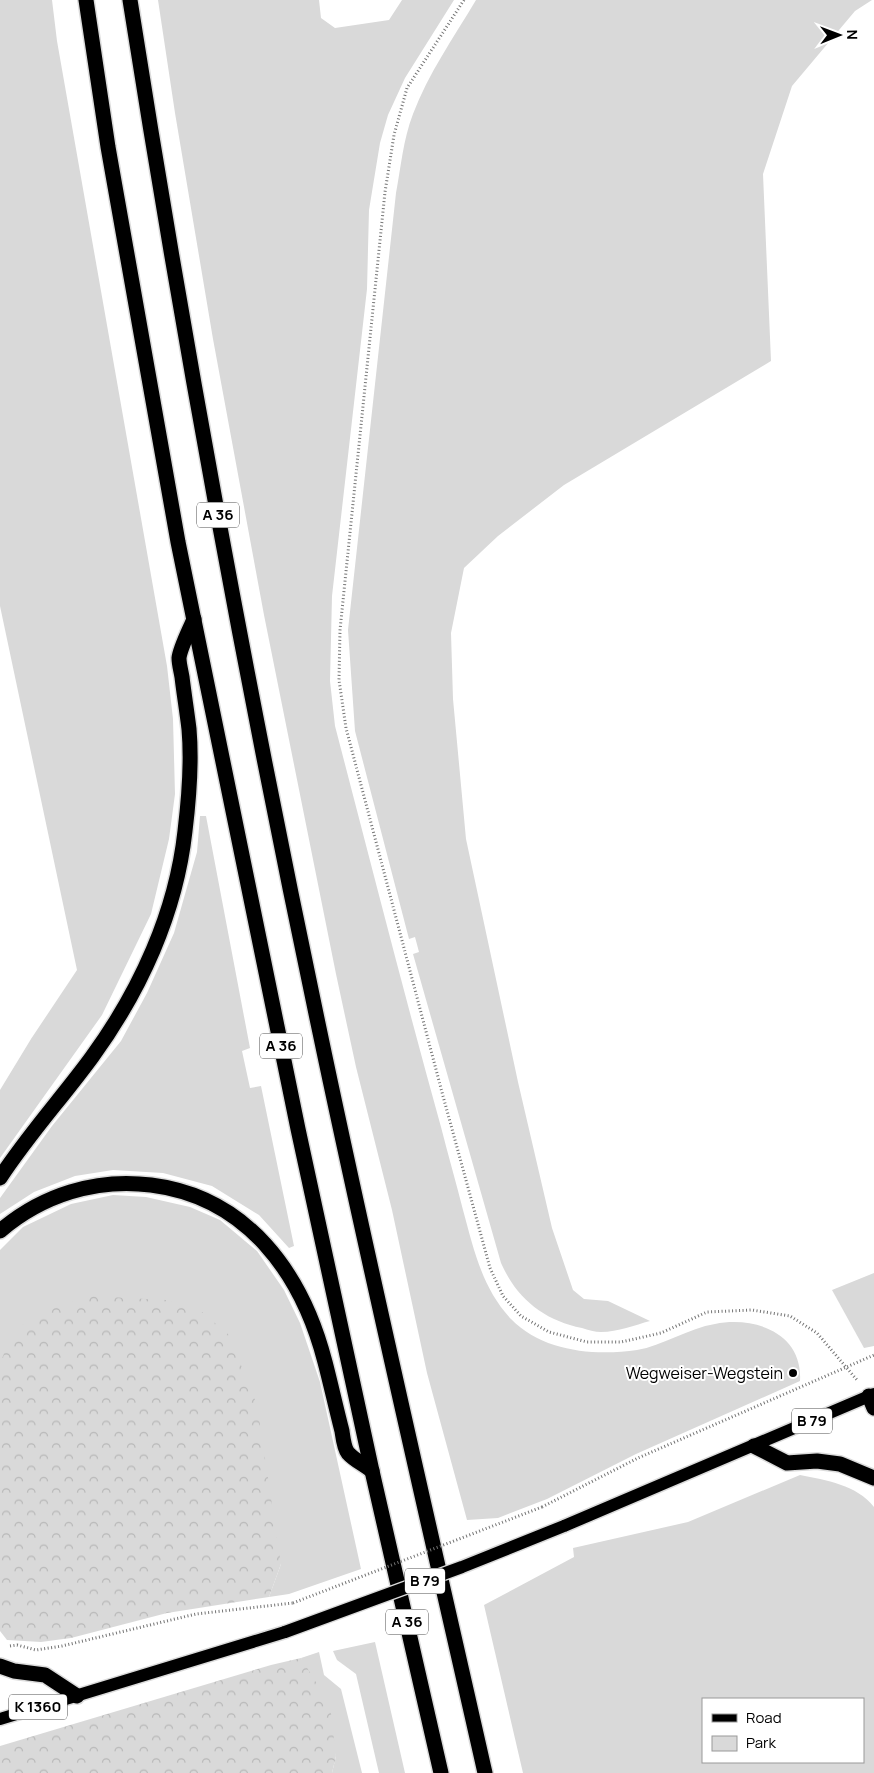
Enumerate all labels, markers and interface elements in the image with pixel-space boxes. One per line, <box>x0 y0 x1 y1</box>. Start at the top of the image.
north arrow <box>814 10 864 60</box>
text: N <box>843 30 862 40</box>
road number: A 36 <box>197 502 239 528</box>
road number: A 36 <box>260 1034 302 1058</box>
place label: Wegweiser-Wegstein <box>626 1362 783 1384</box>
marker: Wegweiser-Wegstein <box>787 1367 799 1379</box>
road number: B 79 <box>792 1408 832 1434</box>
road number: B 79 <box>405 1568 445 1594</box>
road number: A 36 <box>386 1610 428 1634</box>
road number: K 1360 <box>9 1694 67 1720</box>
legend <box>702 1698 864 1763</box>
text: Road <box>746 1707 782 1728</box>
text: Park <box>746 1732 776 1753</box>

